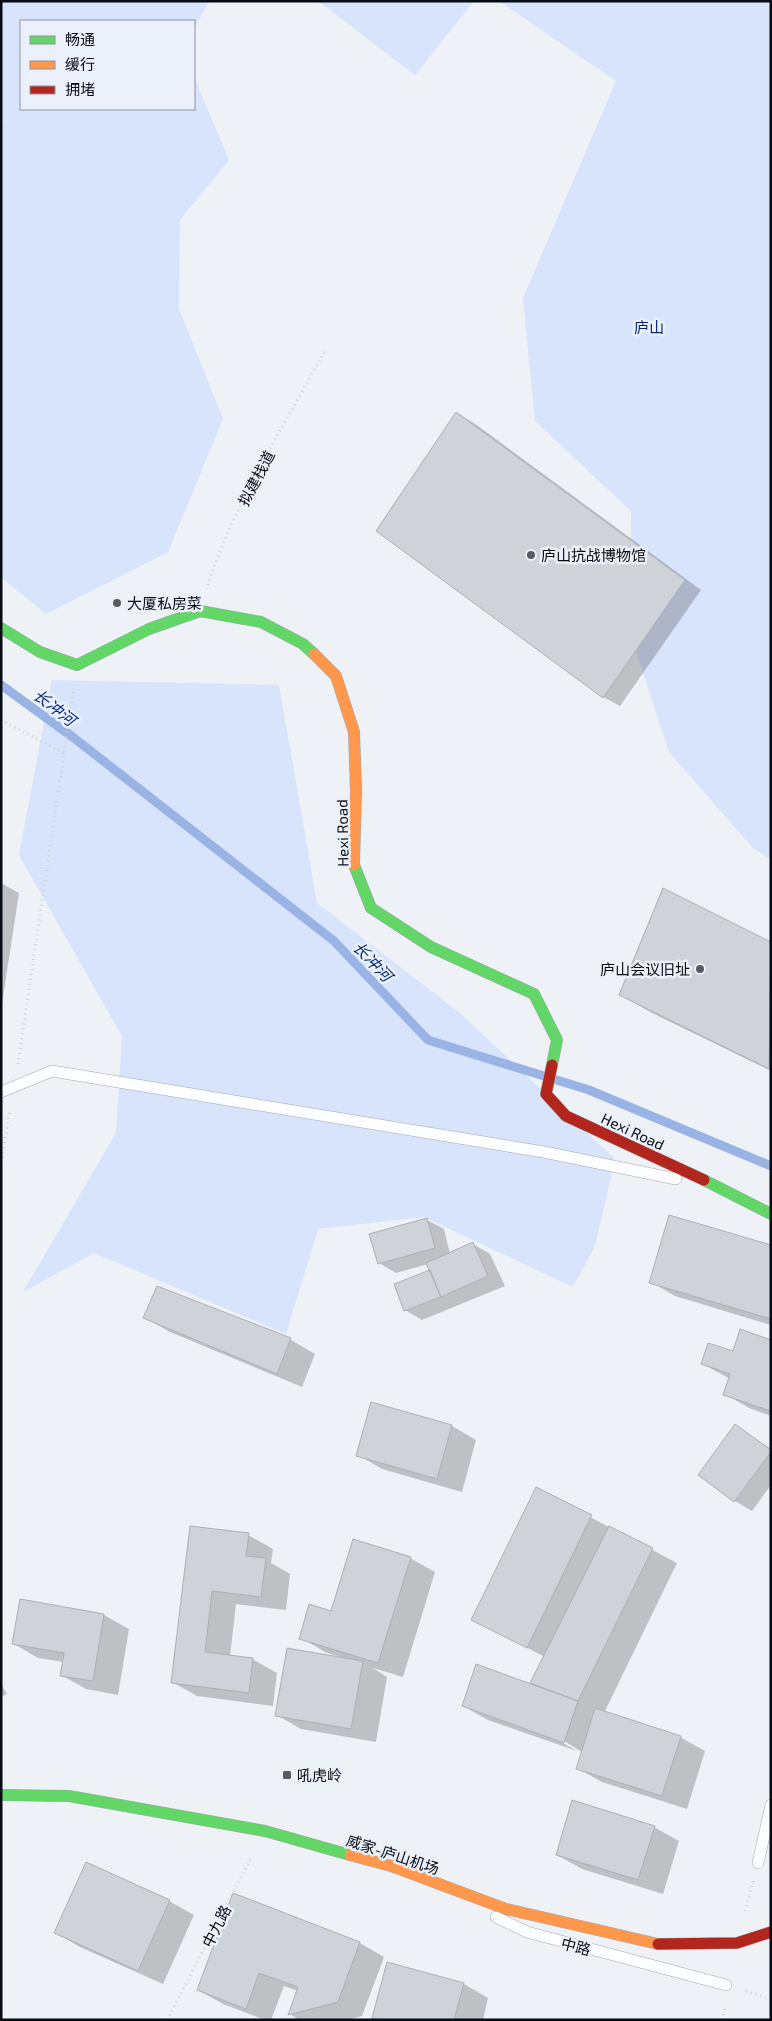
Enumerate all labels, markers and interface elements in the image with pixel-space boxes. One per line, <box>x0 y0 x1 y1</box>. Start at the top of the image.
legend <box>20 20 195 110</box>
text: 畅通 <box>65 30 95 48</box>
text: 缓行 <box>65 55 95 73</box>
text: 拥堵 <box>65 80 95 98</box>
park label: 庐山 <box>634 318 664 336</box>
street label: 拟建栈道 <box>234 447 278 509</box>
place label: 庐山抗战博物馆 <box>541 546 646 564</box>
marker: 庐山抗战博物馆 <box>525 549 537 561</box>
place label: 大厦私房菜 <box>127 594 202 612</box>
marker: 大厦私房菜 <box>111 597 123 609</box>
water label: 长冲河 <box>30 685 82 731</box>
street label: Hexi Road <box>332 799 352 867</box>
water label: 长冲河 <box>349 937 399 987</box>
place label: 庐山会议旧址 <box>600 960 690 978</box>
marker: 庐山会议旧址 <box>694 963 706 975</box>
street label: Hexi Road <box>599 1109 667 1153</box>
place label: 吼虎岭 <box>297 1766 342 1784</box>
marker: 吼虎岭 <box>281 1769 293 1781</box>
street label: 威家-庐山机场 <box>344 1830 442 1878</box>
street label: 中九路 <box>198 1902 234 1950</box>
street label: 中路 <box>559 1933 593 1959</box>

